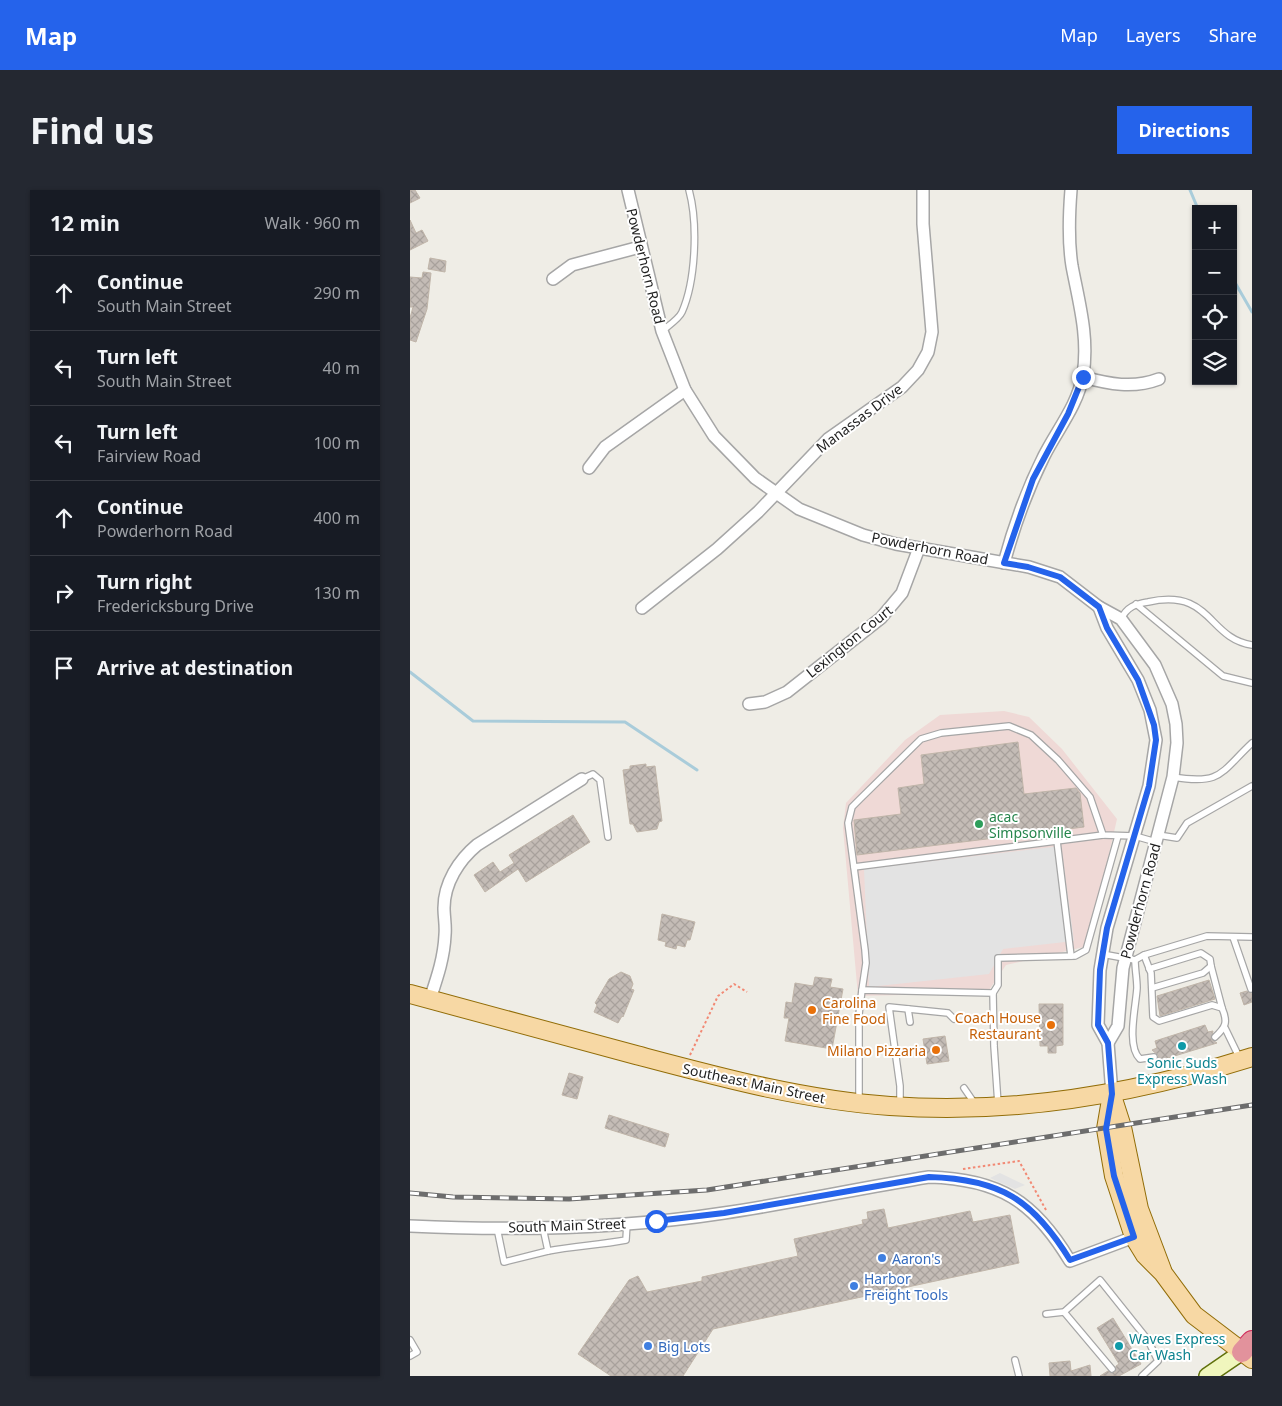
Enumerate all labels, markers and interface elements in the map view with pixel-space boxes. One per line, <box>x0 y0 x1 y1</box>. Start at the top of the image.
text: Map <box>25 19 77 52</box>
text: Map <box>1060 23 1098 47</box>
text: Layers <box>1126 23 1181 47</box>
text: Share <box>1209 23 1257 47</box>
button: Directions <box>1117 106 1252 154</box>
text: Find us <box>30 107 154 154</box>
map controls <box>1192 205 1237 385</box>
button: + <box>1192 205 1237 250</box>
street label: Powderhorn Road <box>622 206 670 326</box>
text: 12 min <box>50 209 120 237</box>
text: Walk · 960 m <box>265 212 360 234</box>
button: − <box>1192 250 1237 295</box>
text: Continue <box>97 269 183 295</box>
icon: ahead <box>50 279 78 307</box>
text: 290 m <box>313 282 360 304</box>
text: South Main Street <box>97 295 232 317</box>
button: locate <box>1192 295 1237 340</box>
button: layers <box>1192 340 1237 385</box>
text: Turn left <box>97 344 178 370</box>
icon: left <box>50 354 78 382</box>
text: 40 m <box>323 357 360 379</box>
route end <box>1072 366 1095 389</box>
text: South Main Street <box>97 370 232 392</box>
street label: Manassas Drive <box>812 379 906 457</box>
text: Turn left <box>97 419 178 445</box>
icon: left <box>50 429 78 457</box>
text: 100 m <box>313 432 360 454</box>
text: Fairview Road <box>97 445 201 467</box>
text: Continue <box>97 494 183 520</box>
icon: ahead <box>50 504 78 532</box>
text: 400 m <box>313 507 360 529</box>
text: Powderhorn Road <box>97 520 233 542</box>
street label: Powderhorn Road <box>870 527 990 569</box>
text: Turn right <box>97 569 192 595</box>
icon: right <box>50 579 78 607</box>
text: 130 m <box>313 582 360 604</box>
text: Fredericksburg Drive <box>97 595 254 617</box>
street label: Lexington Court <box>802 600 896 682</box>
icon: arrive <box>50 654 78 682</box>
text: Arrive at destination <box>97 655 293 681</box>
place label: acac Simpsonville <box>989 807 1072 842</box>
marker: acac Simpsonville <box>973 818 985 830</box>
street label: Powderhorn Road <box>1115 841 1165 961</box>
place label: Carolina Fine Food <box>822 993 886 1028</box>
marker: Carolina Fine Food <box>806 1004 818 1016</box>
place label: Coach House Restaurant <box>955 1008 1041 1043</box>
marker: Coach House Restaurant <box>1045 1019 1057 1031</box>
marker: Sonic Suds Express Wash <box>1176 1040 1188 1052</box>
place label: Milano Pizzaria <box>827 1041 926 1060</box>
marker: Milano Pizzaria <box>930 1044 942 1056</box>
place label: Sonic Suds Express Wash <box>1137 1053 1227 1088</box>
street label: Southeast Main Street <box>681 1059 827 1107</box>
route start <box>645 1210 668 1233</box>
street label: South Main Street <box>508 1213 626 1237</box>
place label: Aaron's <box>892 1249 941 1268</box>
marker: Aaron's <box>876 1252 888 1264</box>
place label: Harbor Freight Tools <box>864 1269 949 1304</box>
marker: Harbor Freight Tools <box>848 1280 860 1292</box>
place label: Waves Express Car Wash <box>1129 1329 1226 1364</box>
place label: Big Lots <box>658 1337 711 1356</box>
marker: Big Lots <box>642 1340 654 1352</box>
marker: Waves Express Car Wash <box>1113 1340 1125 1352</box>

